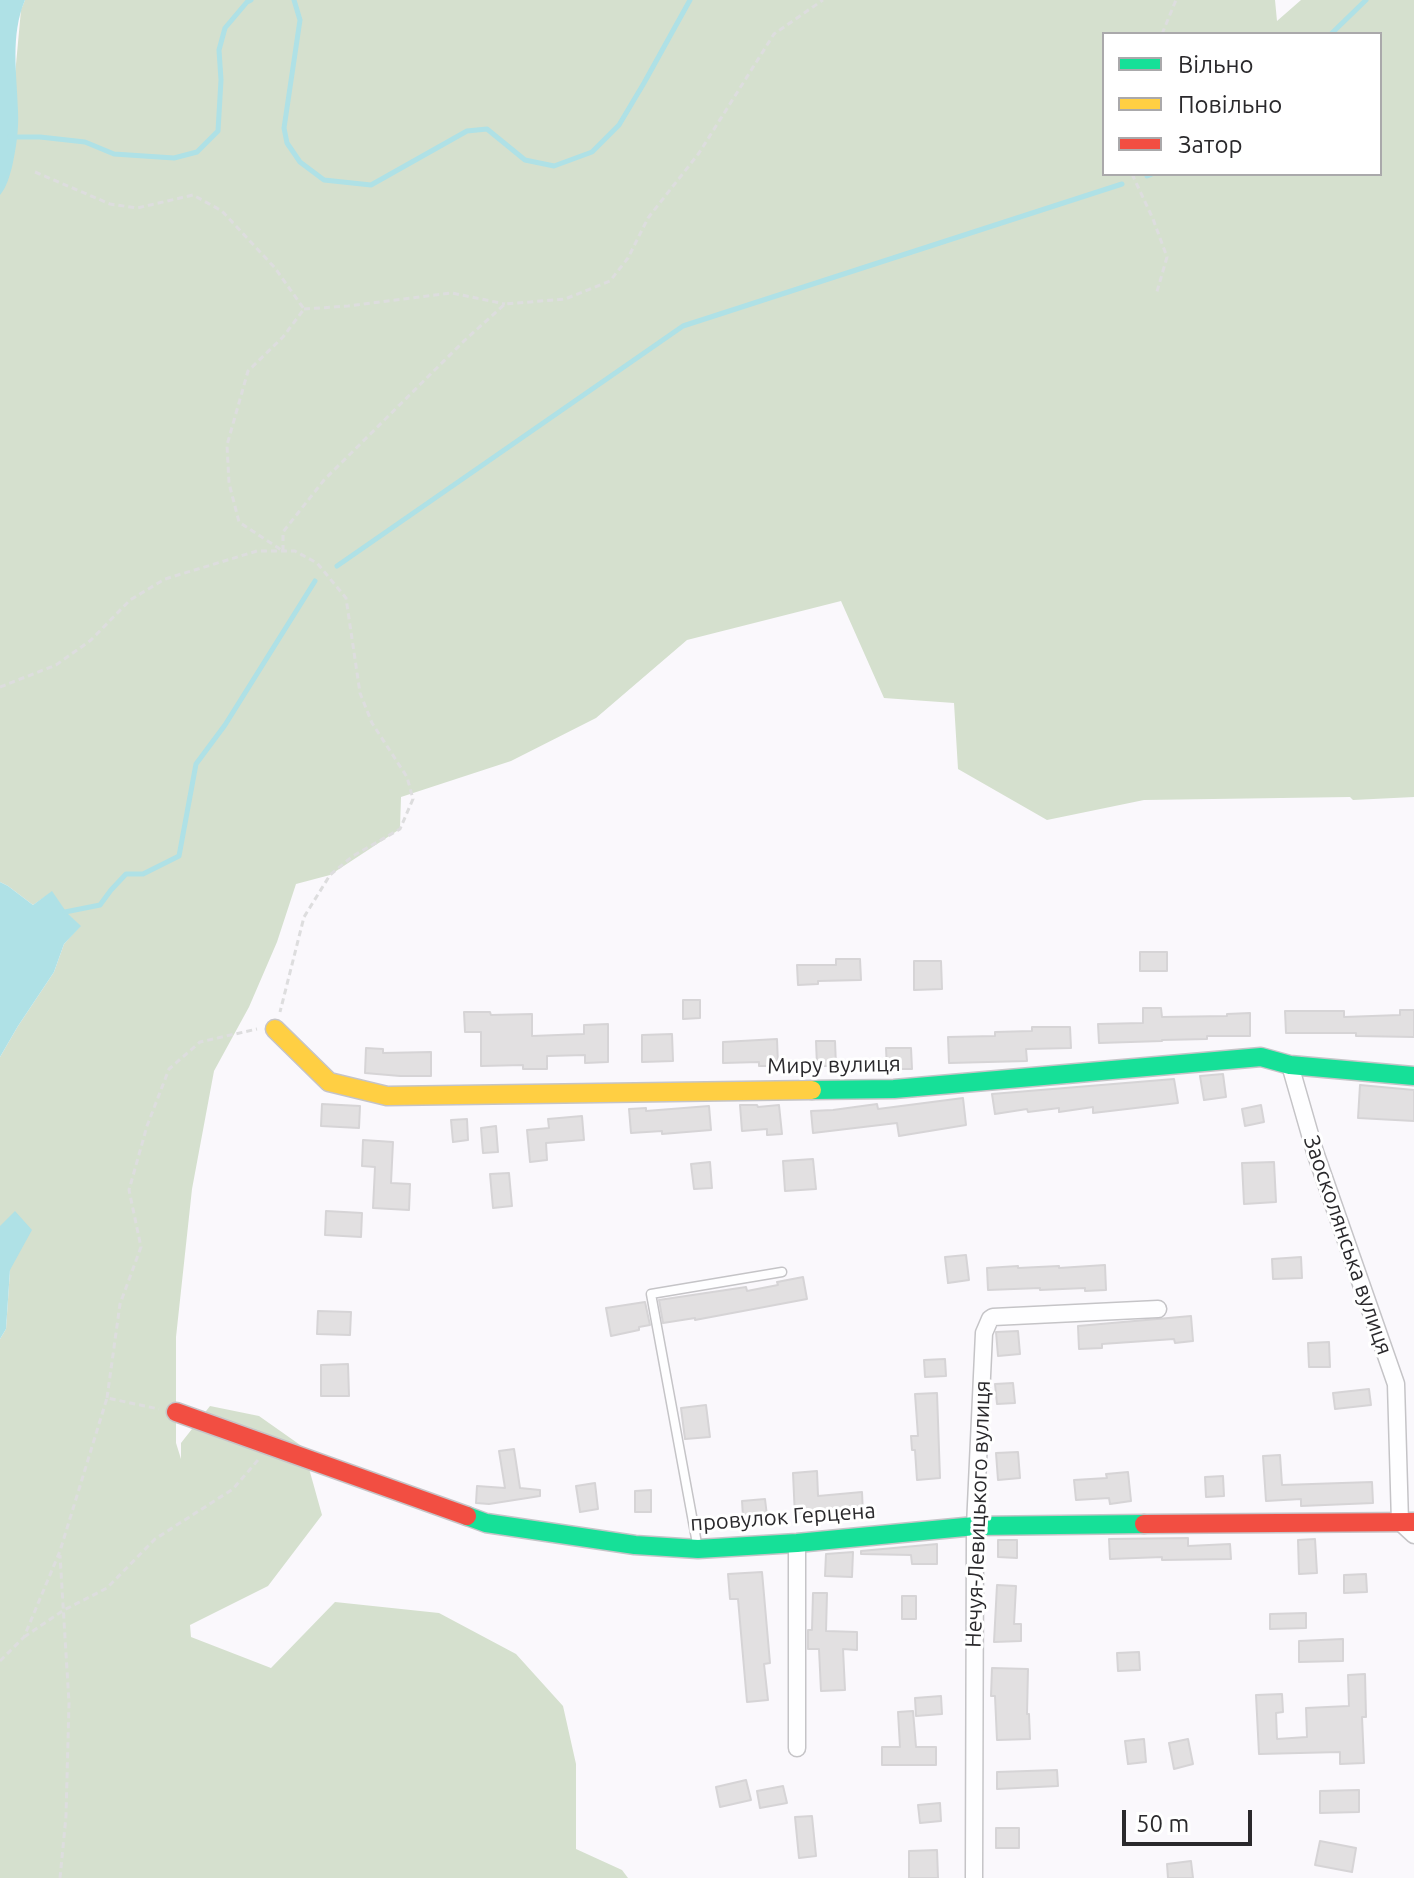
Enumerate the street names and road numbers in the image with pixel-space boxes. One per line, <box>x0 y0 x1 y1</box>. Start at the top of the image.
street label: Миру вулиця <box>767 1051 901 1079</box>
street label: Заосколянська вулиця <box>1298 1132 1398 1358</box>
street label: Нечуя-Левицького вулиця <box>960 1380 996 1648</box>
street label: провулок Герцена <box>689 1497 877 1537</box>

